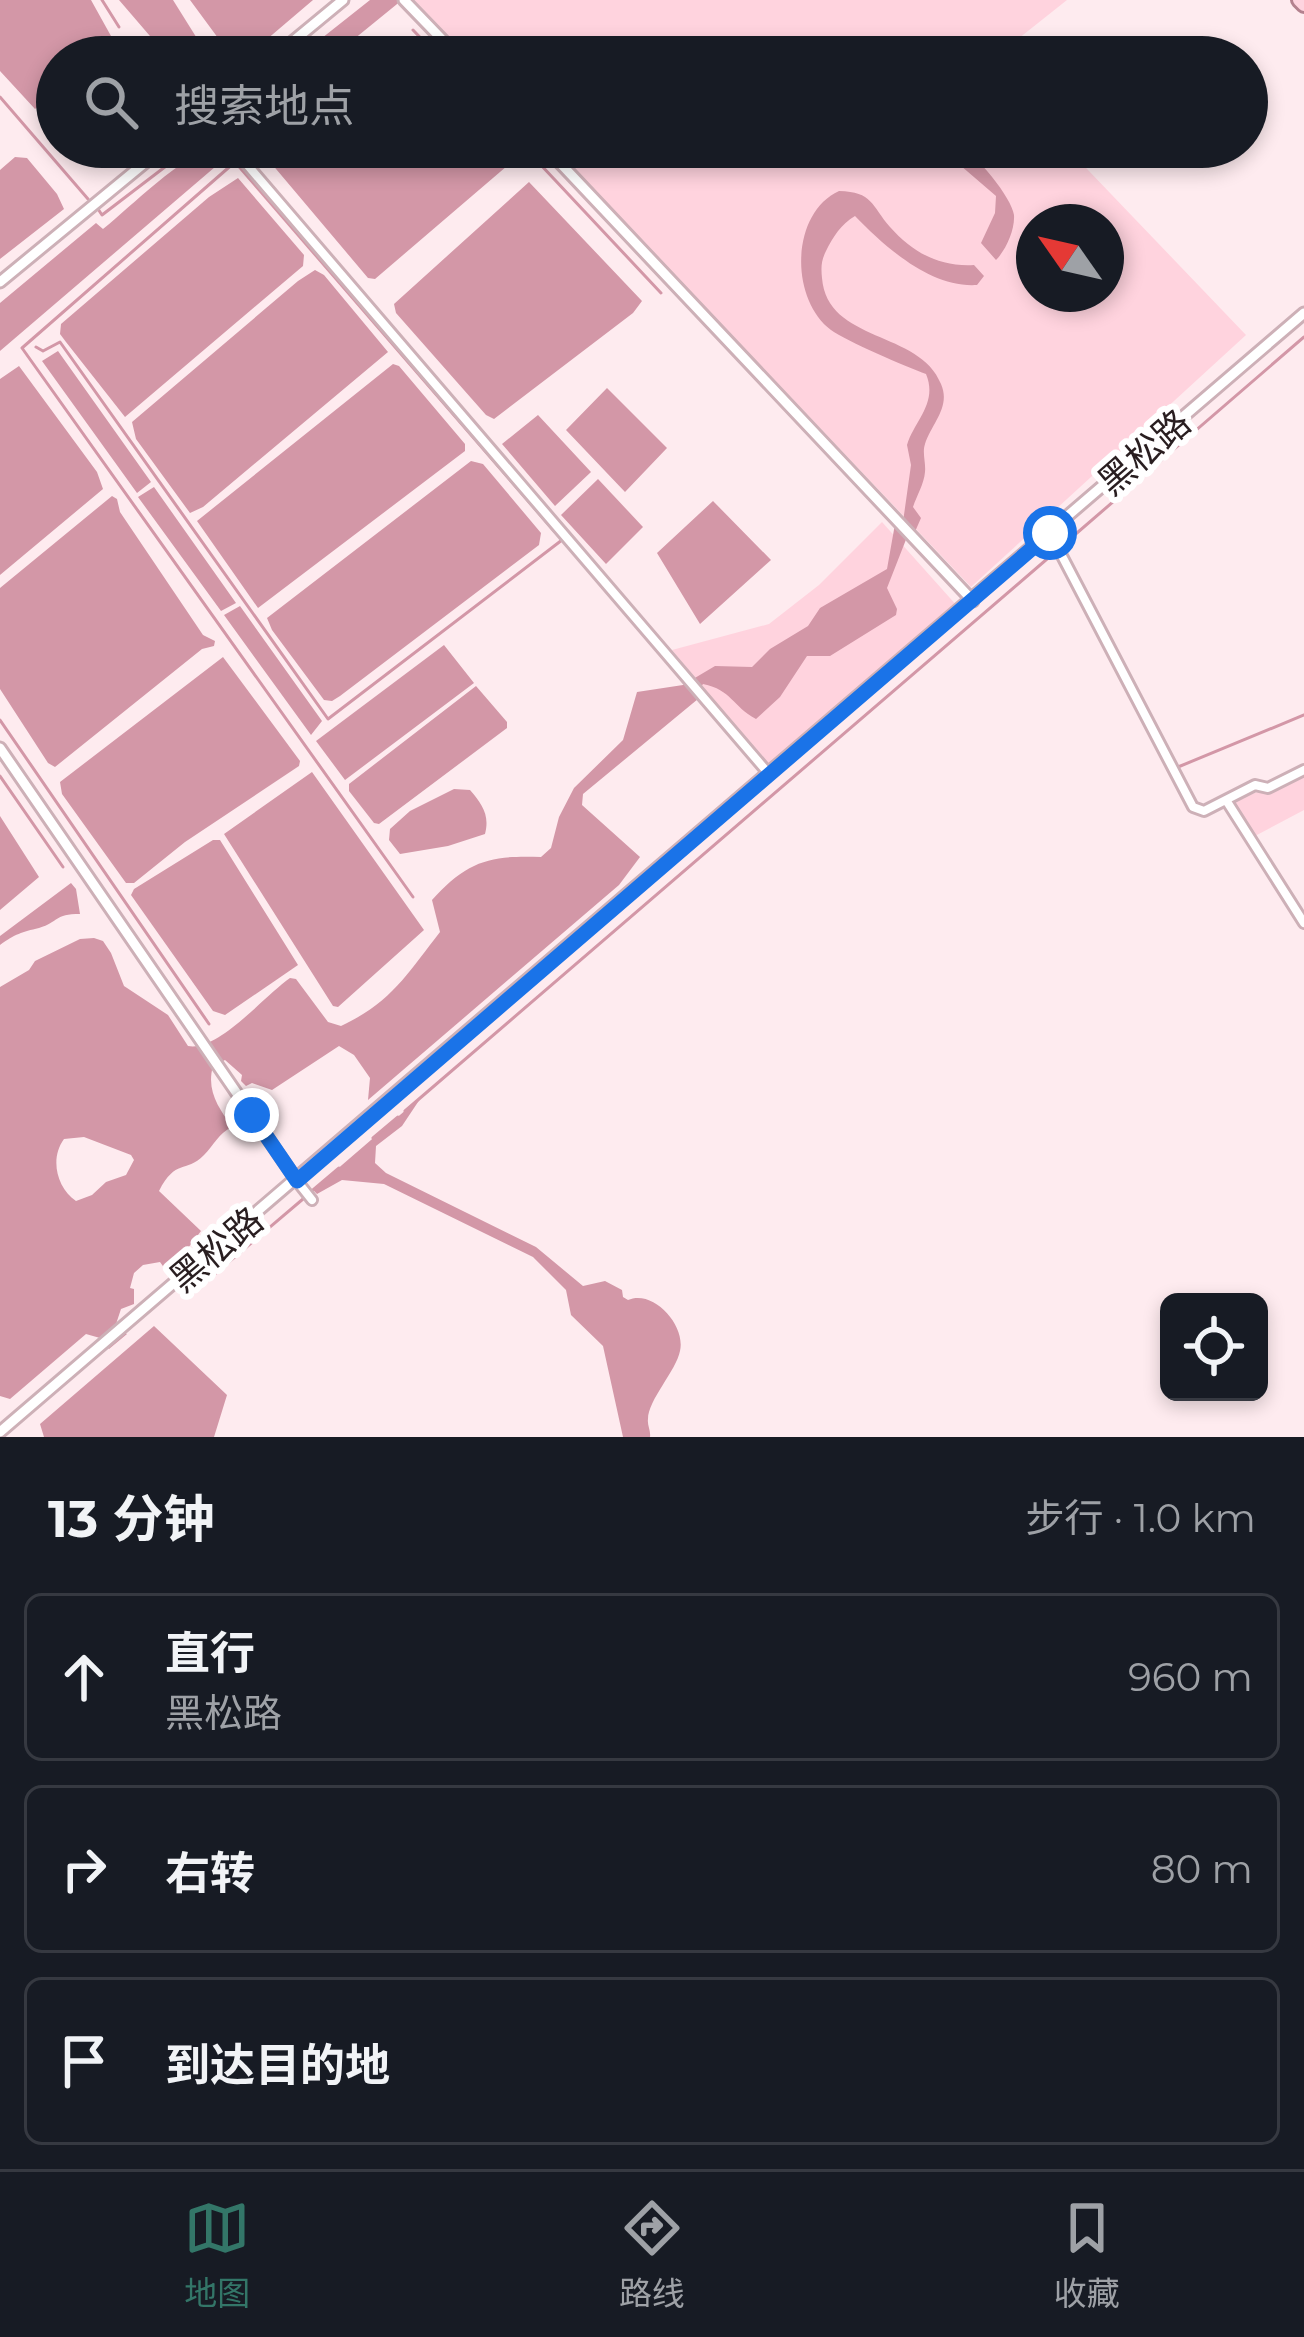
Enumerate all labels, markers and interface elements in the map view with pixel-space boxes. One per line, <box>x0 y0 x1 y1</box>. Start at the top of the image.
search box <box>36 36 1268 168</box>
icon: search <box>78 69 144 135</box>
text: 搜索地点 <box>174 78 354 133</box>
north arrow <box>1016 204 1124 312</box>
street label: 黑松路 <box>1089 400 1199 504</box>
route start <box>1023 506 1077 560</box>
route end <box>225 1088 279 1142</box>
street label: 黑松路 <box>160 1197 272 1301</box>
map controls <box>1160 1293 1268 1401</box>
button: locate <box>1160 1293 1268 1401</box>
text: 13 分钟 <box>48 1488 215 1550</box>
text: 步行 · 1.0 km <box>1025 1494 1256 1542</box>
text: 直行 <box>165 1625 255 1680</box>
icon: ahead <box>51 1644 117 1710</box>
text: 960 m <box>1128 1653 1253 1701</box>
text: 黑松路 <box>165 1689 282 1737</box>
icon: right <box>51 1836 117 1902</box>
text: 右转 <box>165 1845 255 1900</box>
text: 80 m <box>1151 1845 1253 1893</box>
icon: arrive <box>51 2028 117 2094</box>
text: 到达目的地 <box>165 2037 390 2092</box>
tab: 地图 <box>184 2195 250 2315</box>
tab: 路线 <box>619 2195 685 2315</box>
tab: 收藏 <box>1054 2195 1120 2315</box>

